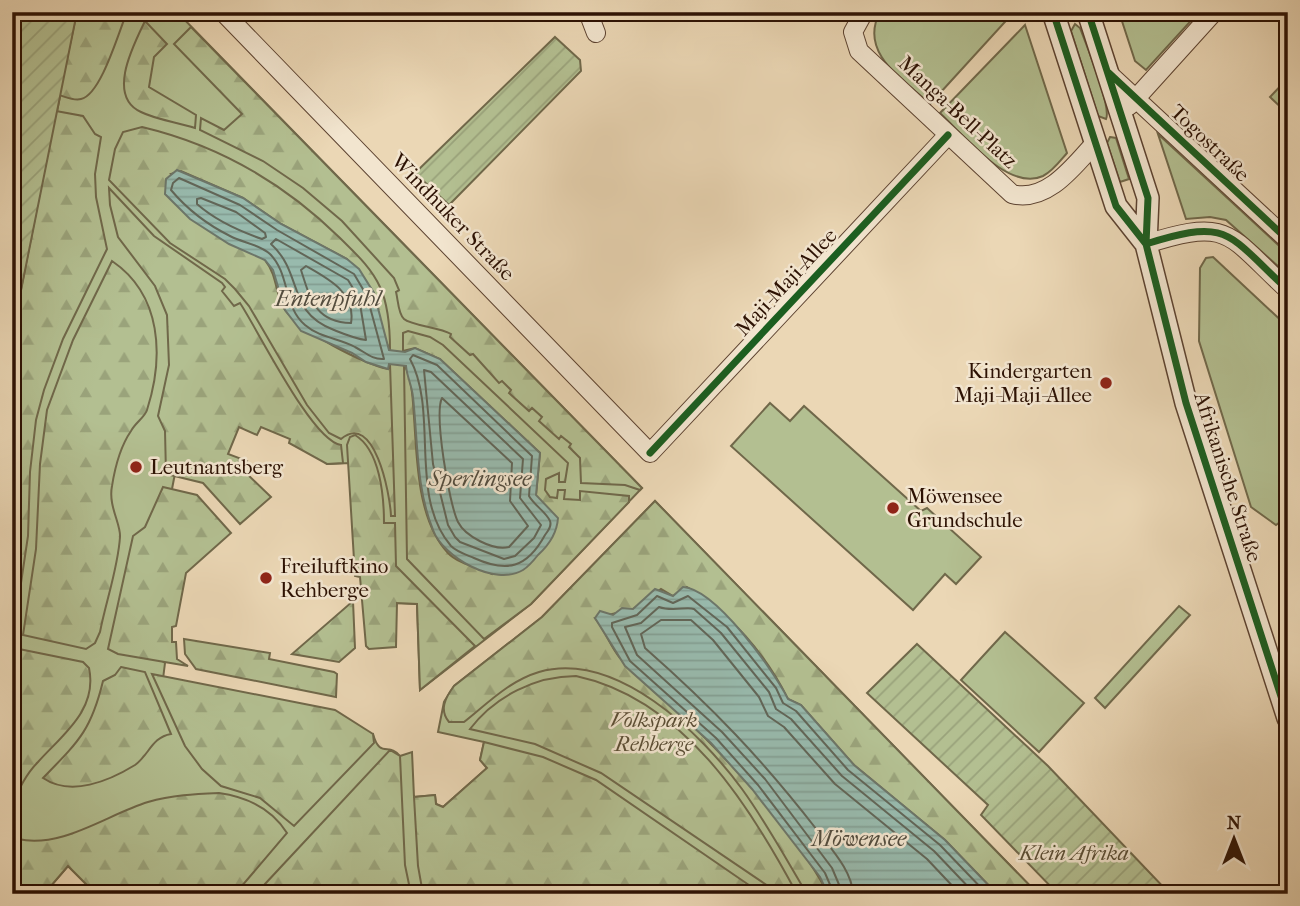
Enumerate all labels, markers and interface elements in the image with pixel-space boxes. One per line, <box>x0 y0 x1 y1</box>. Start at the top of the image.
street label: Manga-Bell-Platz <box>894 51 1022 173</box>
street label: Togostraße <box>1166 99 1254 187</box>
street label: Windhuker Straße <box>386 148 520 285</box>
street label: Maji-Maji-Allee <box>730 223 842 341</box>
water label: Entenpfuhl <box>273 285 383 312</box>
place label: Kindergarten Maji-Maji-Allee <box>954 359 1092 407</box>
marker: Kindergarten Maji-Maji-Allee <box>1098 375 1114 391</box>
street label: Afrikanische Straße <box>1189 388 1267 565</box>
place label: Leutnantsberg <box>150 455 284 479</box>
marker: Leutnantsberg <box>128 459 144 475</box>
water label: Sperlingsee <box>428 465 532 492</box>
place label: Möwensee Grundschule <box>907 484 1023 532</box>
marker: Möwensee Grundschule <box>885 500 901 516</box>
place label: Freiluftkino Rehberge <box>280 554 388 602</box>
marker: Freiluftkino Rehberge <box>258 570 274 586</box>
park label: Volkspark Rehberge <box>610 708 698 756</box>
north arrow <box>1198 804 1268 874</box>
text: N <box>1227 812 1242 834</box>
water label: Möwensee <box>810 825 907 852</box>
park label: Klein Afrika <box>1017 841 1129 865</box>

